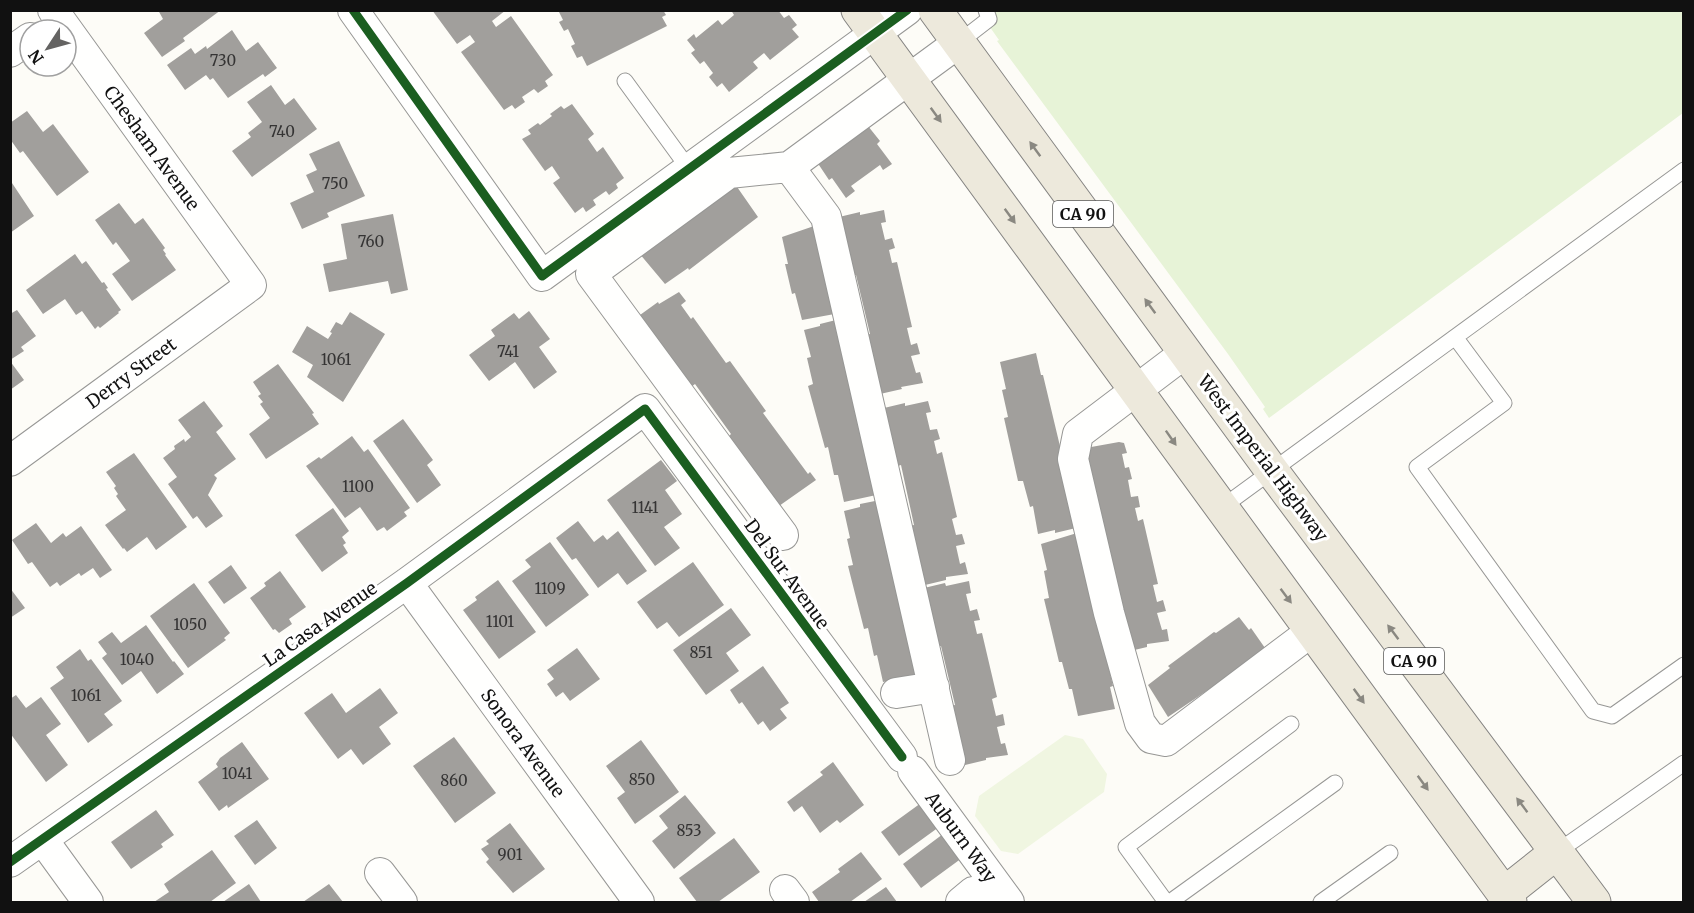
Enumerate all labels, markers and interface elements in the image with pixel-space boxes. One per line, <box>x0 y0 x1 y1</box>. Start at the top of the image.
north arrow <box>18 18 78 78</box>
text: N <box>24 46 48 68</box>
house number: 730 <box>210 51 236 70</box>
street label: Chesham Avenue <box>99 81 205 215</box>
one-way arrow <box>930 107 942 123</box>
house number: 740 <box>269 122 295 141</box>
one-way arrow <box>1029 142 1041 158</box>
house number: 750 <box>322 174 348 193</box>
road number: CA 90 <box>1053 201 1113 227</box>
one-way arrow <box>1003 209 1015 224</box>
house number: 760 <box>358 232 384 251</box>
one-way arrow <box>1145 299 1157 314</box>
street label: Derry Street <box>81 333 181 413</box>
house number: 741 <box>497 342 519 361</box>
house number: 1061 <box>321 350 352 369</box>
street label: West Imperial Highway <box>1192 369 1333 546</box>
one-way arrow <box>1165 430 1177 446</box>
house number: 1100 <box>342 477 374 496</box>
house number: 1141 <box>631 498 659 517</box>
street label: Del Sur Avenue <box>739 515 835 633</box>
street label: La Casa Avenue <box>259 576 381 672</box>
house number: 1109 <box>534 579 566 598</box>
one-way arrow <box>1279 588 1291 603</box>
house number: 1101 <box>486 612 514 631</box>
house number: 1050 <box>173 615 207 634</box>
one-way arrow <box>1387 625 1399 640</box>
house number: 851 <box>689 643 713 662</box>
road number: CA 90 <box>1384 648 1444 674</box>
house number: 1040 <box>120 650 154 669</box>
street label: Sonora Avenue <box>476 684 570 802</box>
house number: 1061 <box>71 686 102 705</box>
one-way arrow <box>1353 687 1365 703</box>
house number: 1041 <box>222 764 252 783</box>
house number: 850 <box>629 770 655 789</box>
house number: 860 <box>440 771 468 790</box>
one-way arrow <box>1417 774 1429 790</box>
street label: Auburn Way <box>920 786 1002 887</box>
one-way arrow <box>1516 797 1529 813</box>
house number: 853 <box>677 821 701 840</box>
house number: 901 <box>498 845 523 864</box>

